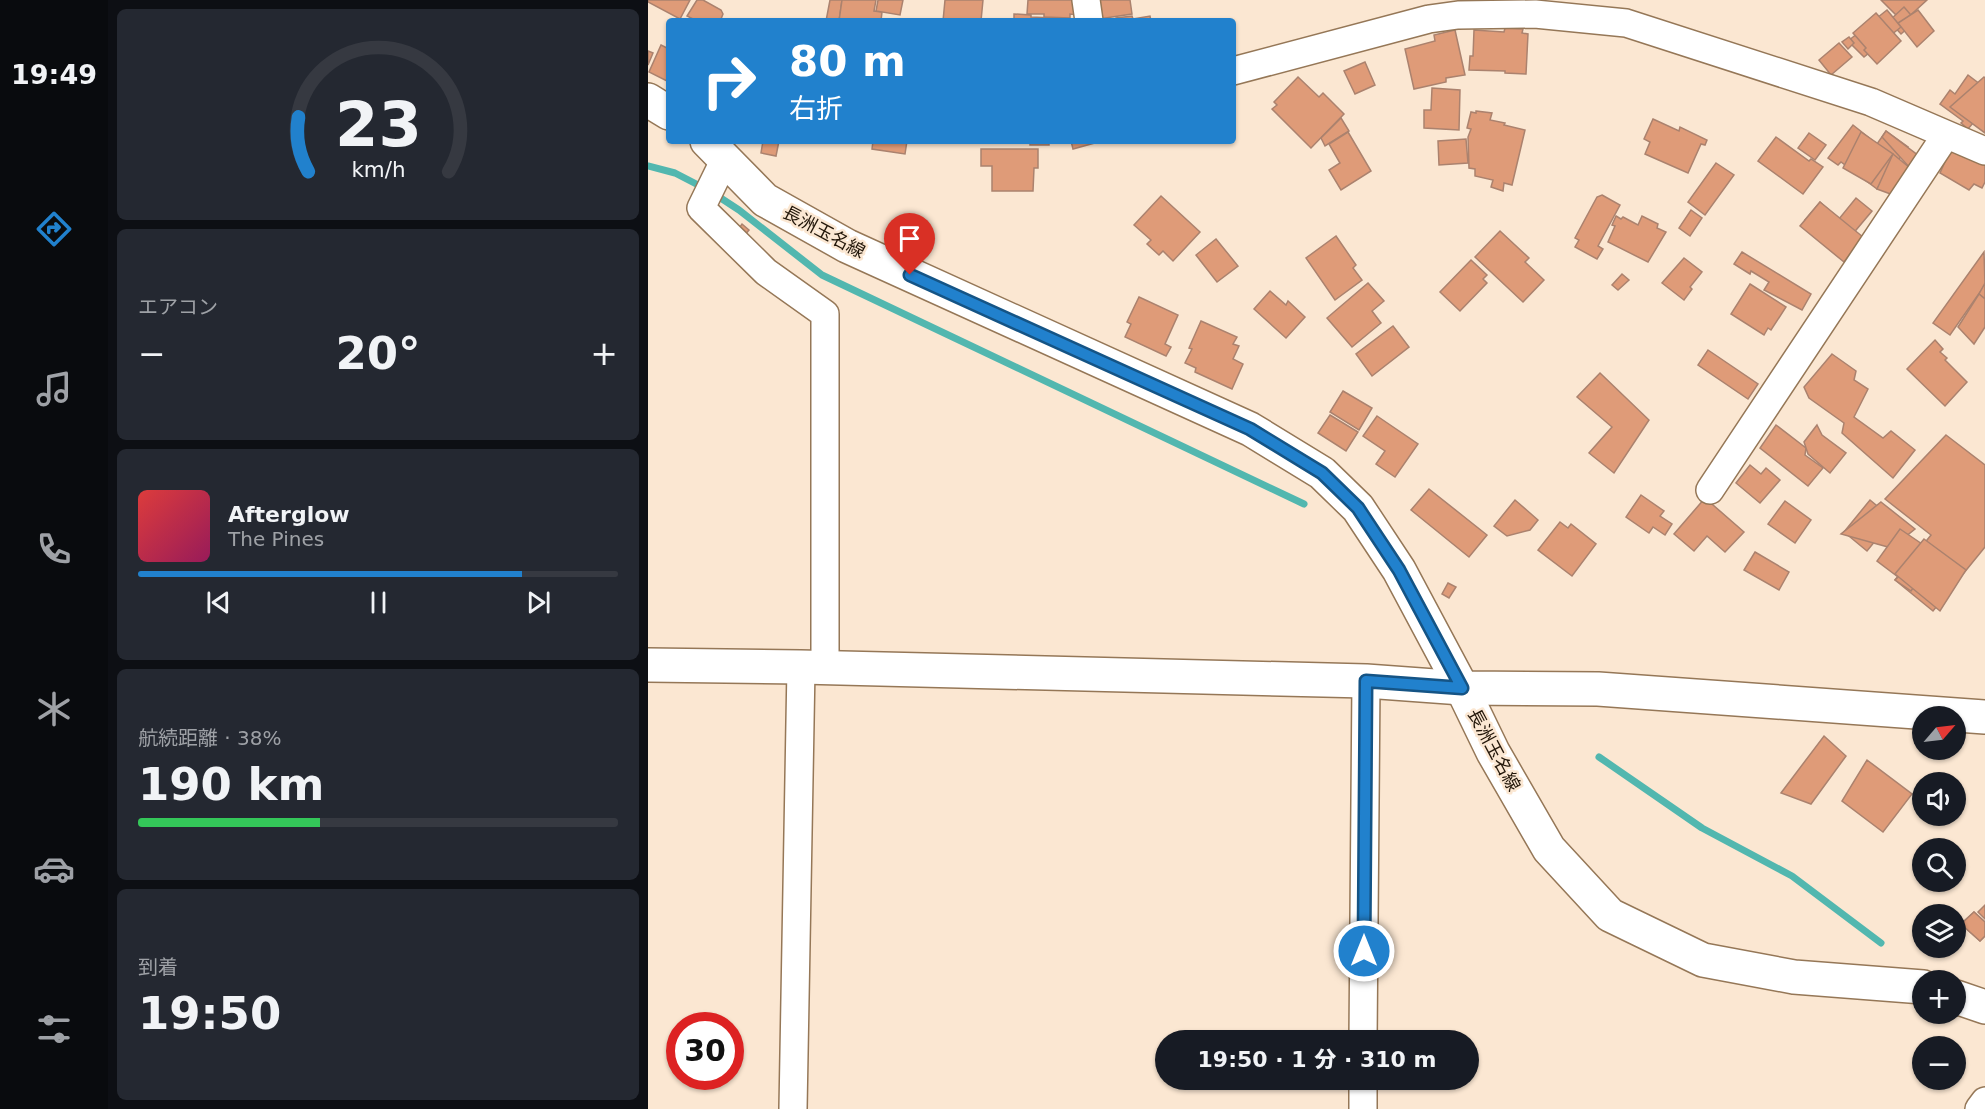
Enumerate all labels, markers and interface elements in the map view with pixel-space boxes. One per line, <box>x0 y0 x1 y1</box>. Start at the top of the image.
text: 80 m <box>789 37 906 86</box>
icon: right <box>690 42 768 120</box>
text: 19:49 <box>11 59 97 90</box>
text: 23 <box>335 88 421 161</box>
text: 右折 <box>789 93 843 124</box>
text: km/h <box>351 157 405 182</box>
street label: 長洲玉名線 <box>780 201 869 262</box>
icon: directions <box>33 208 75 250</box>
pin <box>884 213 935 275</box>
icon: arrive <box>893 222 926 255</box>
text: エアコン <box>138 295 218 319</box>
text: 20° <box>335 327 421 380</box>
text: − <box>138 334 166 373</box>
text: + <box>590 334 618 373</box>
icon: music <box>33 368 75 410</box>
text: Afterglow <box>228 502 350 527</box>
text: The Pines <box>228 527 324 551</box>
icon: phone <box>33 528 75 570</box>
icon: previous <box>202 586 235 619</box>
icon: pause <box>362 586 395 619</box>
icon: next <box>522 586 555 619</box>
icon: climate <box>33 688 75 730</box>
street label: 長洲玉名線 <box>1464 705 1525 794</box>
north arrow <box>1912 706 1966 760</box>
map controls <box>1912 706 1966 1090</box>
text: 航続距離 · 38% <box>138 726 282 750</box>
text: 190 km <box>138 758 324 811</box>
button: sound <box>1912 772 1966 826</box>
button: search <box>1912 838 1966 892</box>
icon: car <box>33 848 75 890</box>
button: layers <box>1912 904 1966 958</box>
position arrow <box>1332 919 1396 983</box>
text: 到着 <box>138 955 178 979</box>
button: + <box>1912 970 1966 1024</box>
text: 19:50 <box>138 987 281 1040</box>
icon: filters <box>33 1008 75 1050</box>
speed limit sign: 30 <box>666 1012 744 1090</box>
button: − <box>1912 1036 1966 1090</box>
text: 19:50 · 1 分 · 310 m <box>1198 1047 1436 1072</box>

